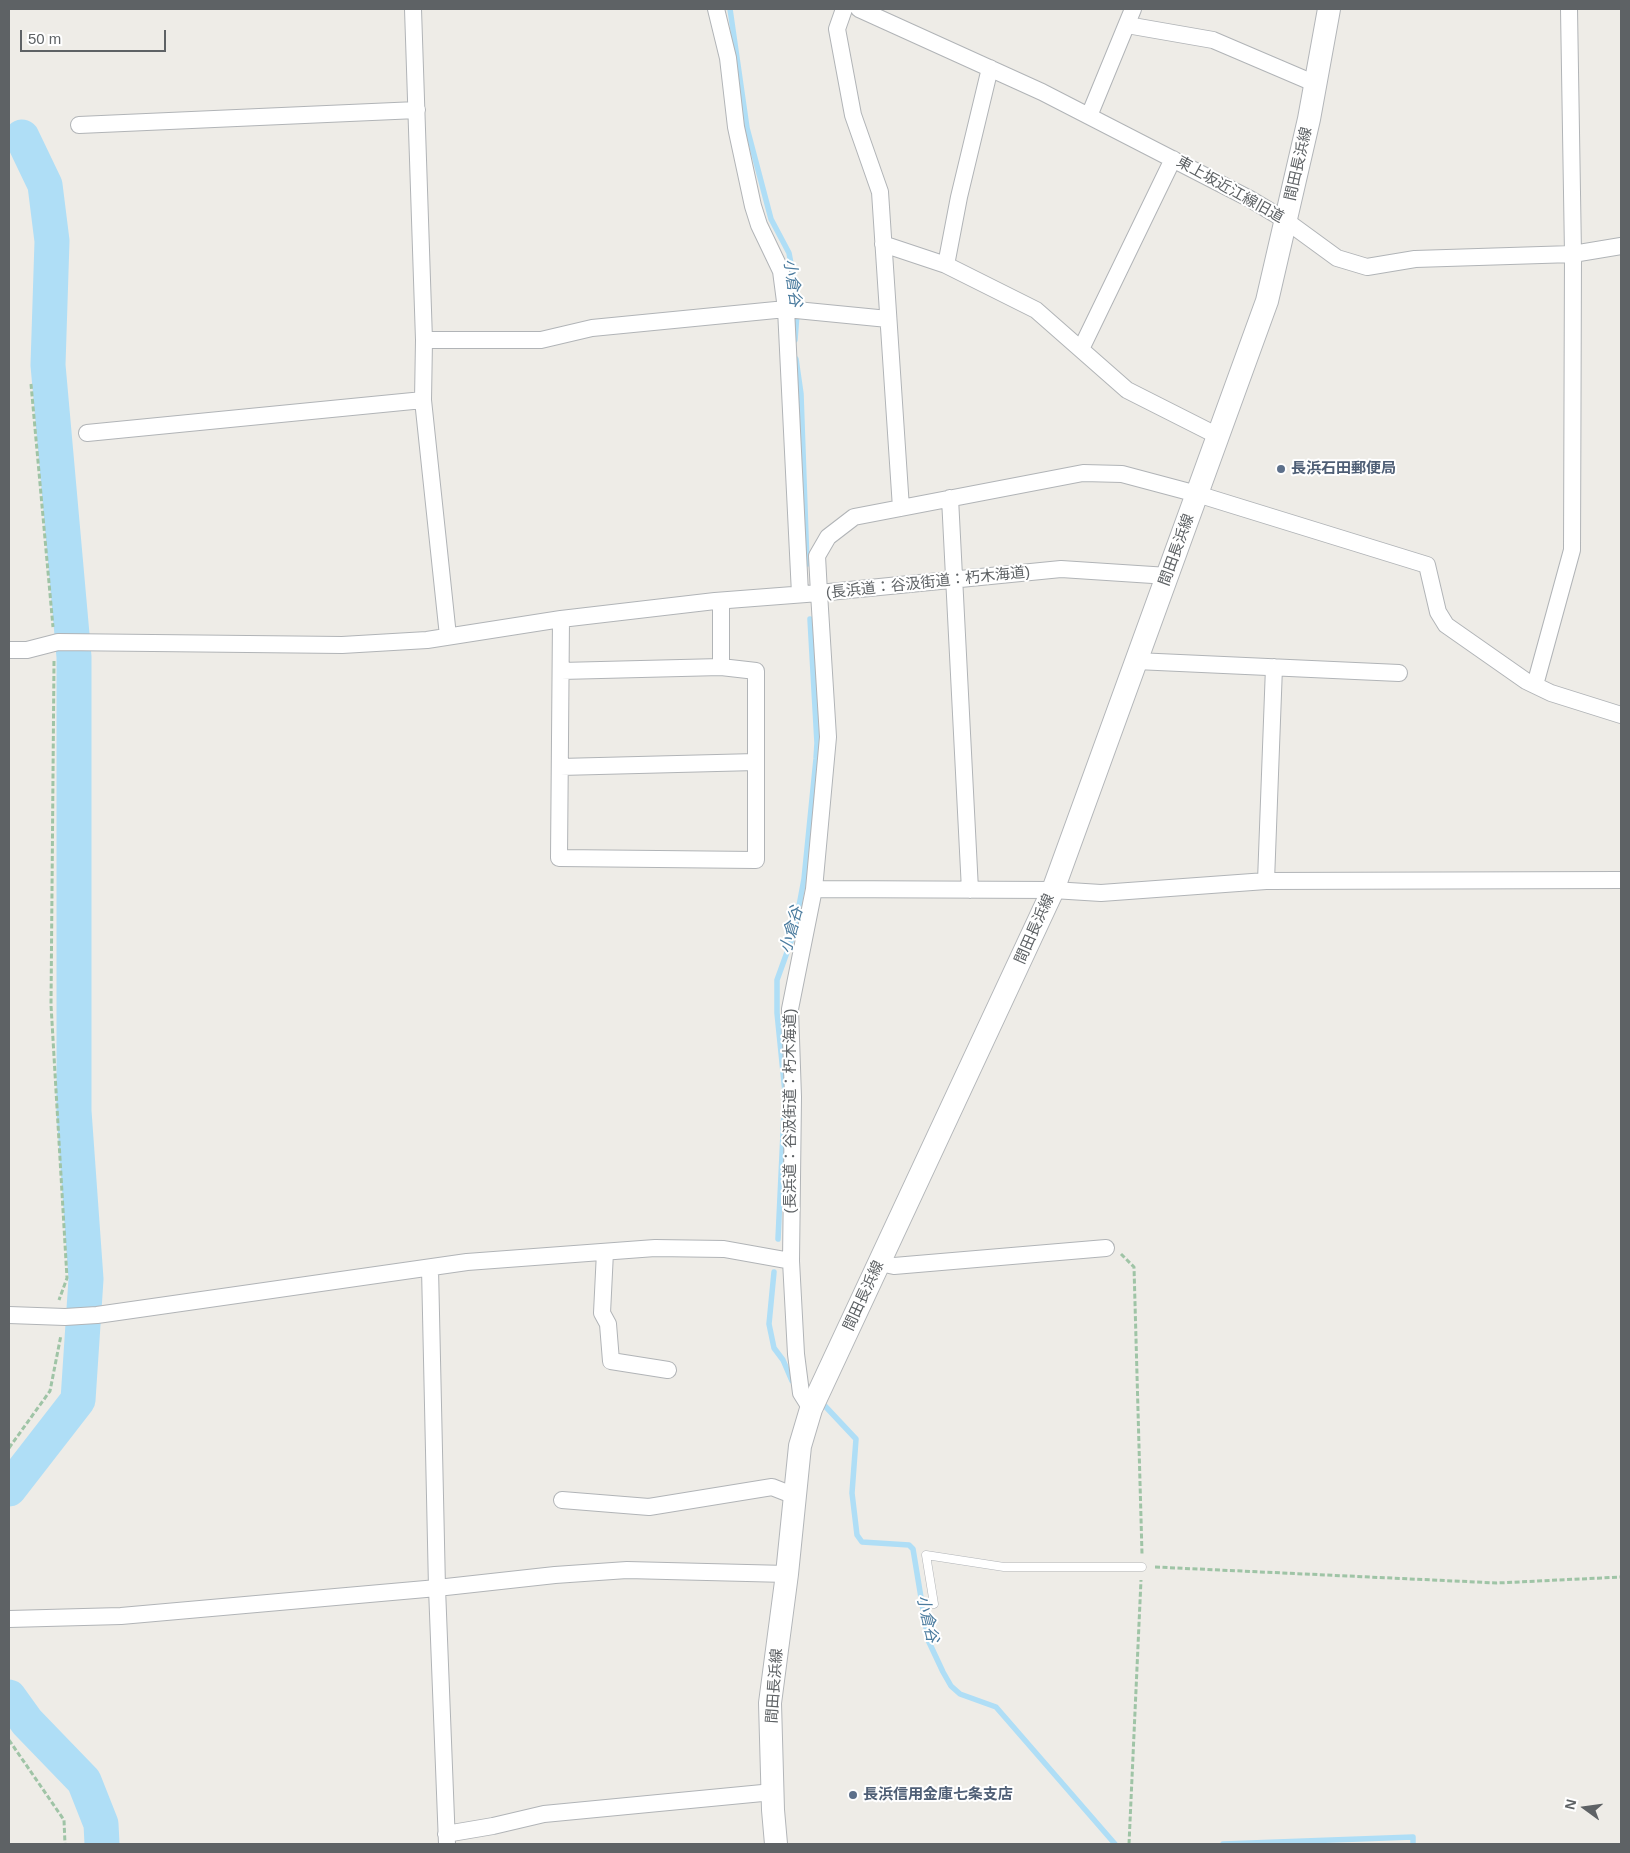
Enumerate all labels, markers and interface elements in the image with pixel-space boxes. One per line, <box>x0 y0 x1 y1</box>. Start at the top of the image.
scale bar <box>22 20 169 52</box>
text: 50 m <box>28 30 61 47</box>
street label: 間田長浜線 <box>1282 125 1316 203</box>
street label: 東上坂近江線旧道 <box>1173 153 1287 227</box>
water label: 小倉谷 <box>779 258 805 308</box>
place label: 長浜石田郵便局 <box>1291 460 1396 478</box>
marker: 長浜石田郵便局 <box>1275 463 1287 475</box>
street label: 間田長浜線 <box>1156 512 1198 588</box>
street label: (長浜道：谷汲街道：朽木海道) <box>825 563 1031 603</box>
street label: 間田長浜線 <box>1012 891 1058 967</box>
water label: 小倉谷 <box>777 904 807 956</box>
street label: (長浜道：谷汲街道：朽木海道) <box>782 1009 800 1213</box>
street label: 間田長浜線 <box>840 1258 888 1334</box>
water label: 小倉谷 <box>912 1593 942 1645</box>
street label: 間田長浜線 <box>763 1648 787 1724</box>
north arrow <box>1560 1783 1610 1833</box>
place label: 長浜信用金庫七条支店 <box>863 1786 1013 1804</box>
marker: 長浜信用金庫七条支店 <box>847 1789 859 1801</box>
text: N <box>1561 1798 1579 1811</box>

